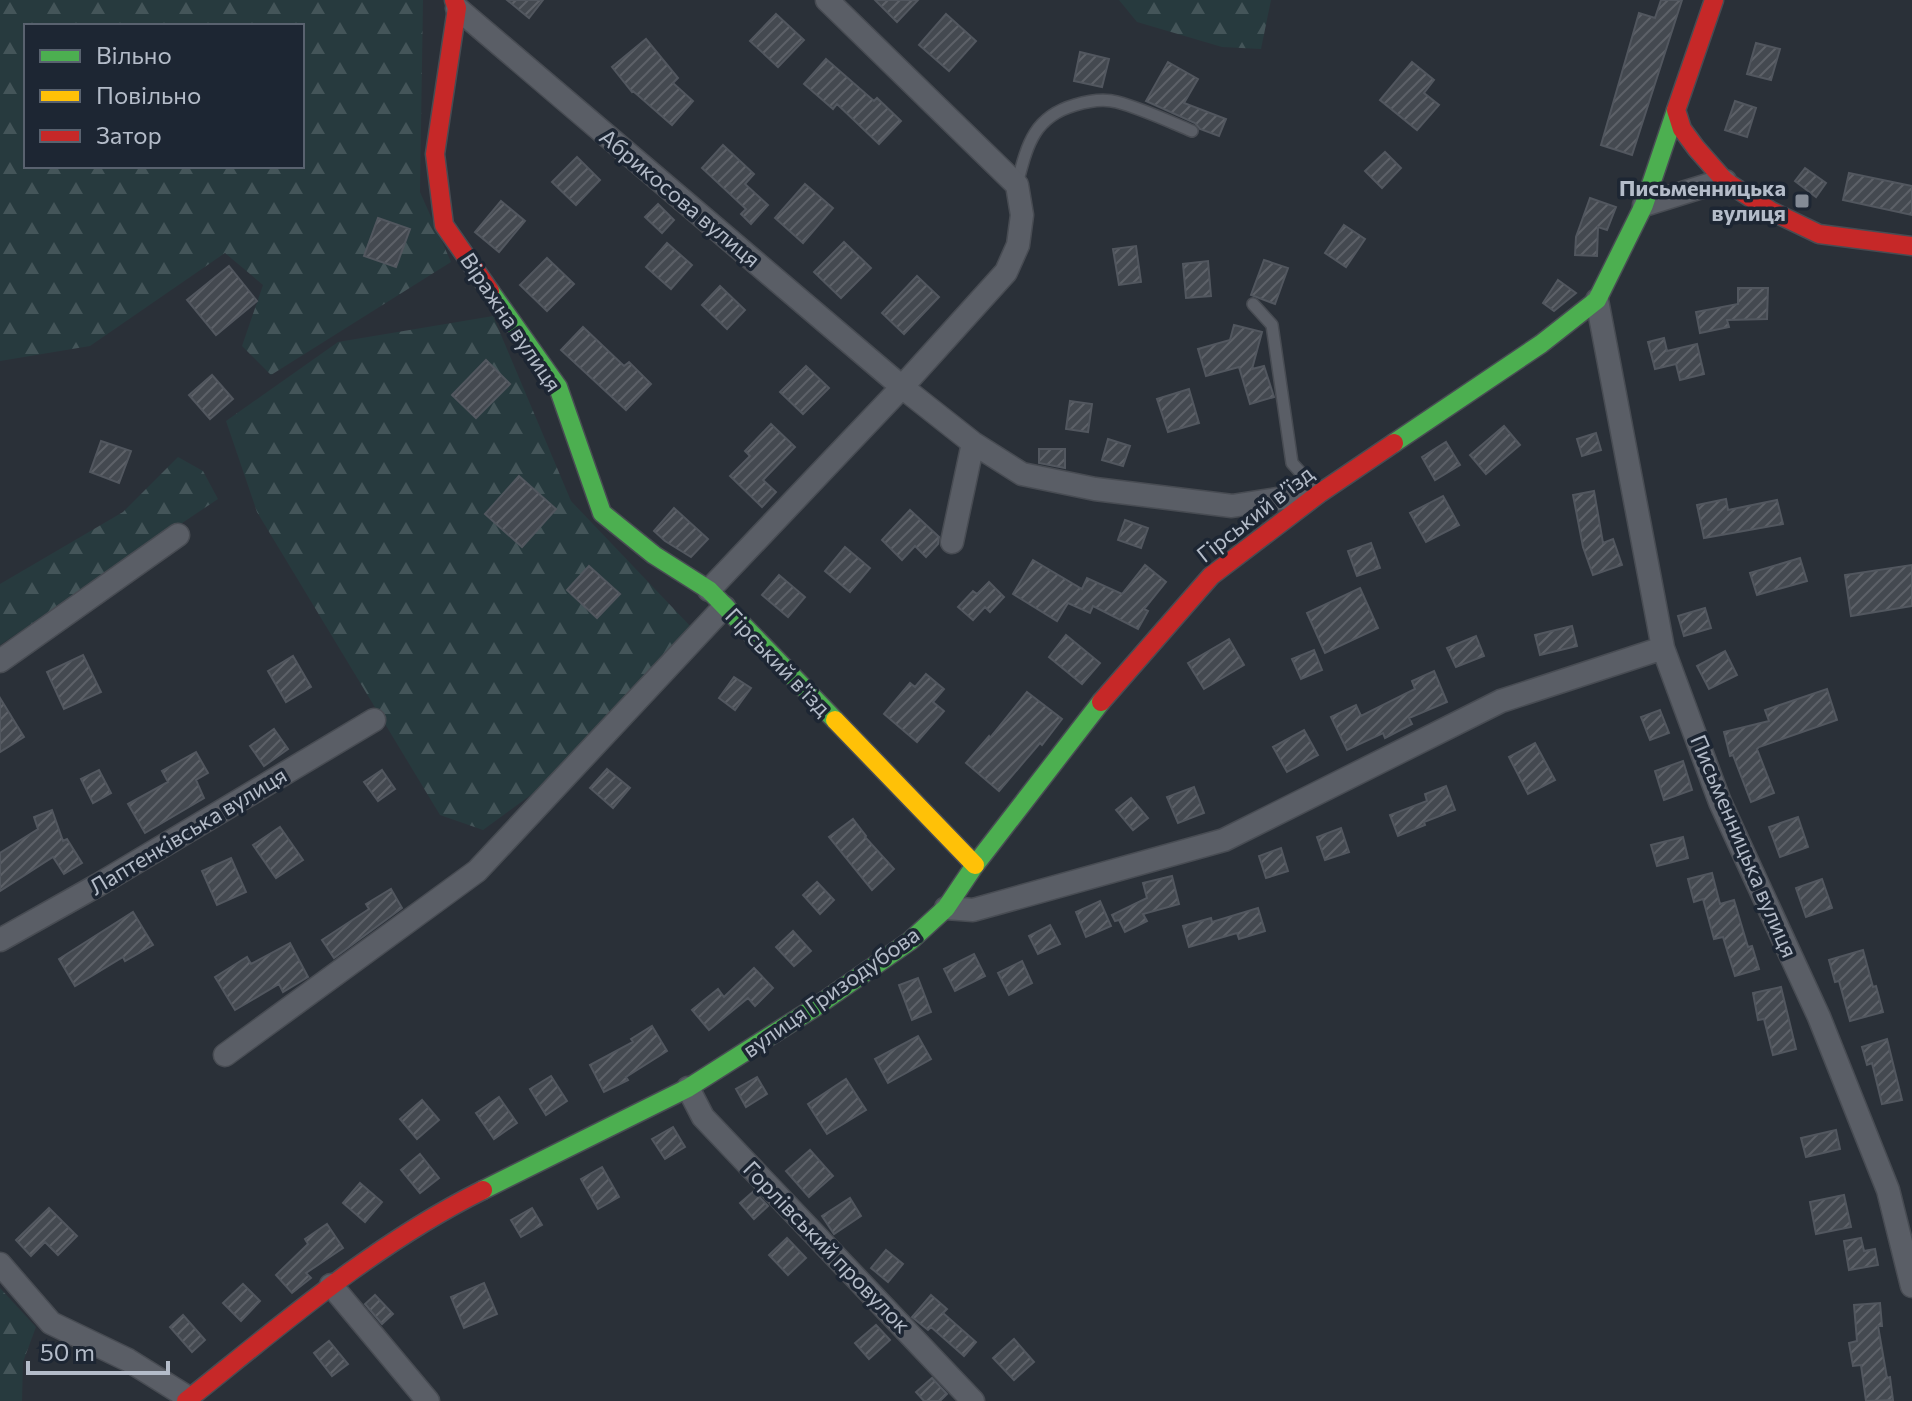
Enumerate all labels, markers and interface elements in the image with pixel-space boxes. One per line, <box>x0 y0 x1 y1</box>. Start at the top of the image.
legend <box>24 24 304 168</box>
text: Вільно <box>96 40 172 69</box>
text: Повільно <box>96 80 201 109</box>
text: Затор <box>96 120 162 149</box>
street label: Абрикосова вулиця <box>595 123 766 273</box>
place label: Письменницька вулиця <box>1619 174 1786 226</box>
marker: Письменницька вулиця <box>1793 192 1811 210</box>
street label: Віражна вулиця <box>455 247 568 396</box>
street label: Гірський в’їзд <box>1191 459 1319 568</box>
street label: Гірський в'їзд <box>720 602 837 721</box>
street label: Письменницька вулиця <box>1685 730 1804 961</box>
street label: Лаптенківська вулиця <box>84 761 291 900</box>
street label: вулиця Гризодубова <box>737 920 924 1063</box>
street label: Горлівський провулок <box>738 1155 917 1338</box>
scale bar <box>28 1325 168 1375</box>
text: 50 m <box>40 1337 95 1366</box>

